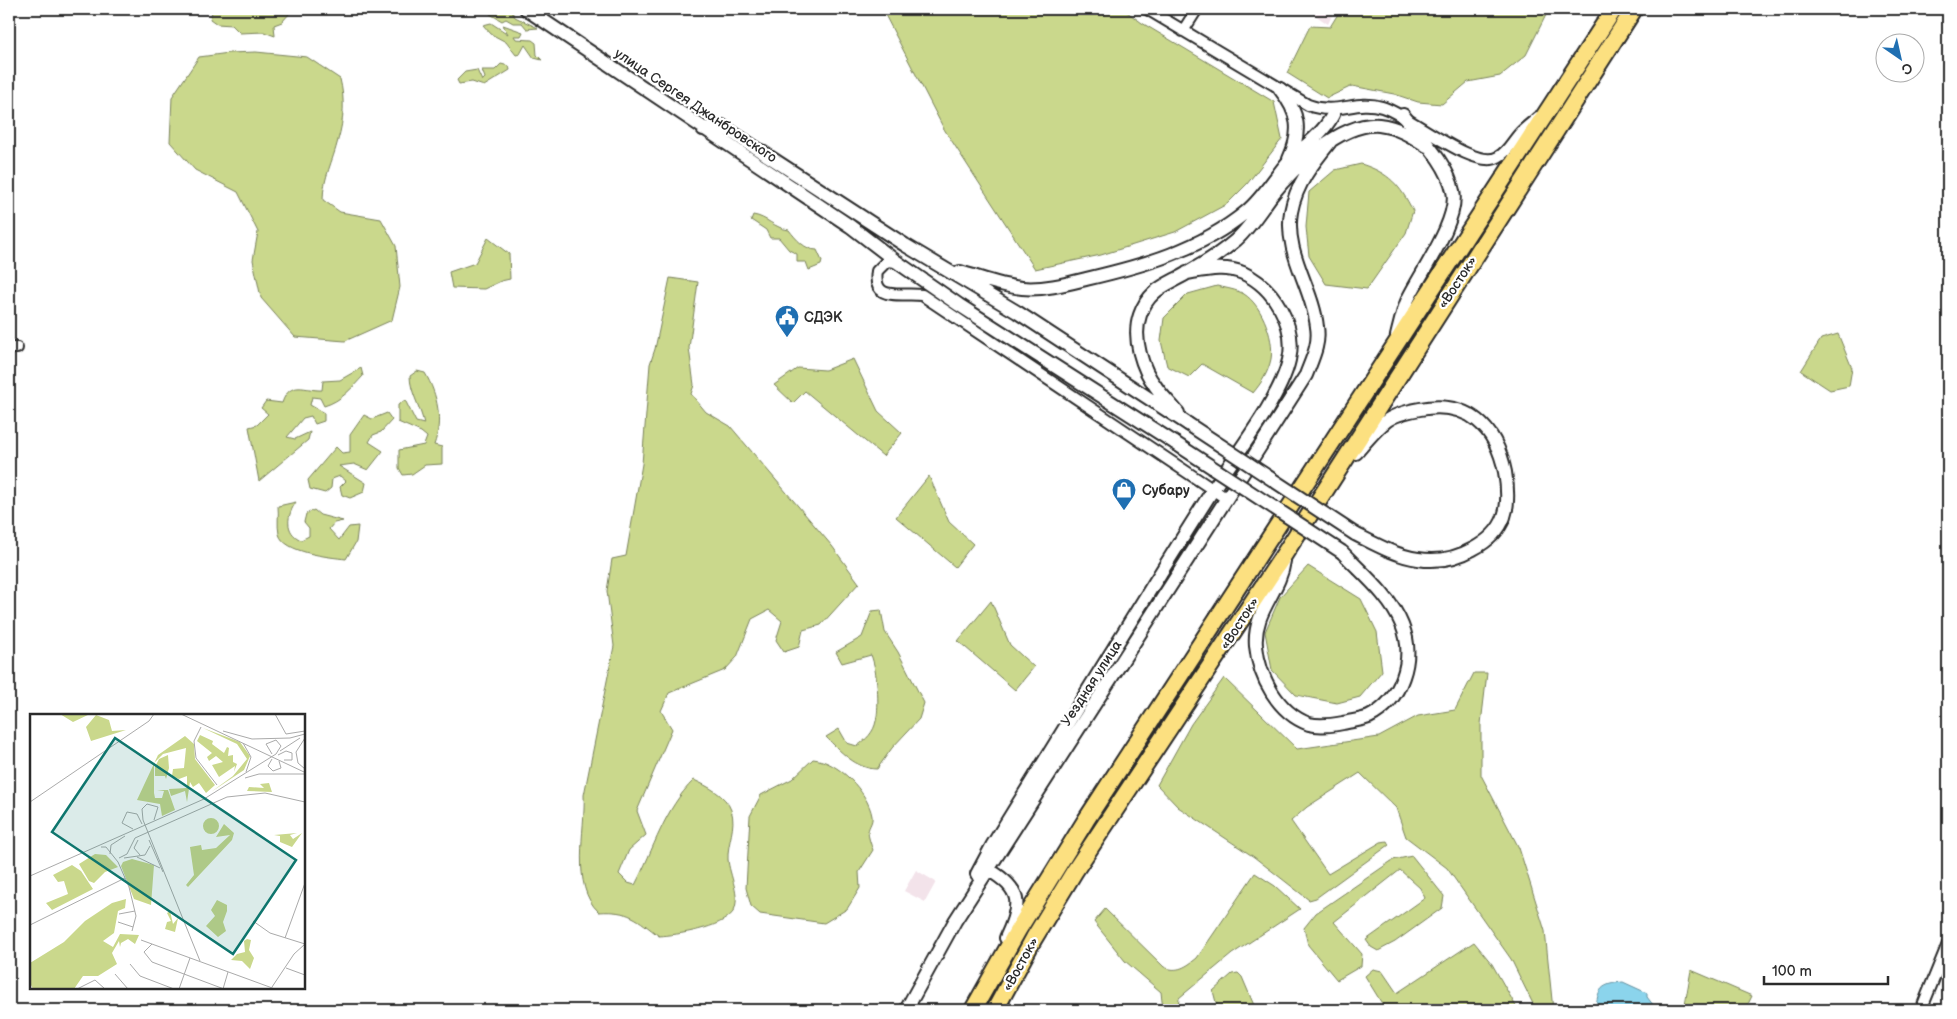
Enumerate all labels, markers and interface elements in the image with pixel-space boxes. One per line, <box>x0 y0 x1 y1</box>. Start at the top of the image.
north arrow <box>1874 32 1924 82</box>
street label: улица Сергея Джанбровского <box>611 45 780 166</box>
text: С <box>1898 59 1916 78</box>
street label: «Восток» <box>1434 253 1481 312</box>
public building icon: СДЭК <box>774 304 800 338</box>
place label: СДЭК <box>804 309 843 326</box>
shop icon: Субару <box>1111 477 1137 511</box>
place label: Субару <box>1142 482 1190 499</box>
street label: «Восток» <box>1216 594 1263 653</box>
street label: Уездная улица <box>1057 637 1126 729</box>
inset map <box>30 714 305 989</box>
street label: «Восток» <box>999 934 1042 994</box>
scale bar <box>1764 954 1888 986</box>
text: 100 m <box>1772 962 1812 981</box>

